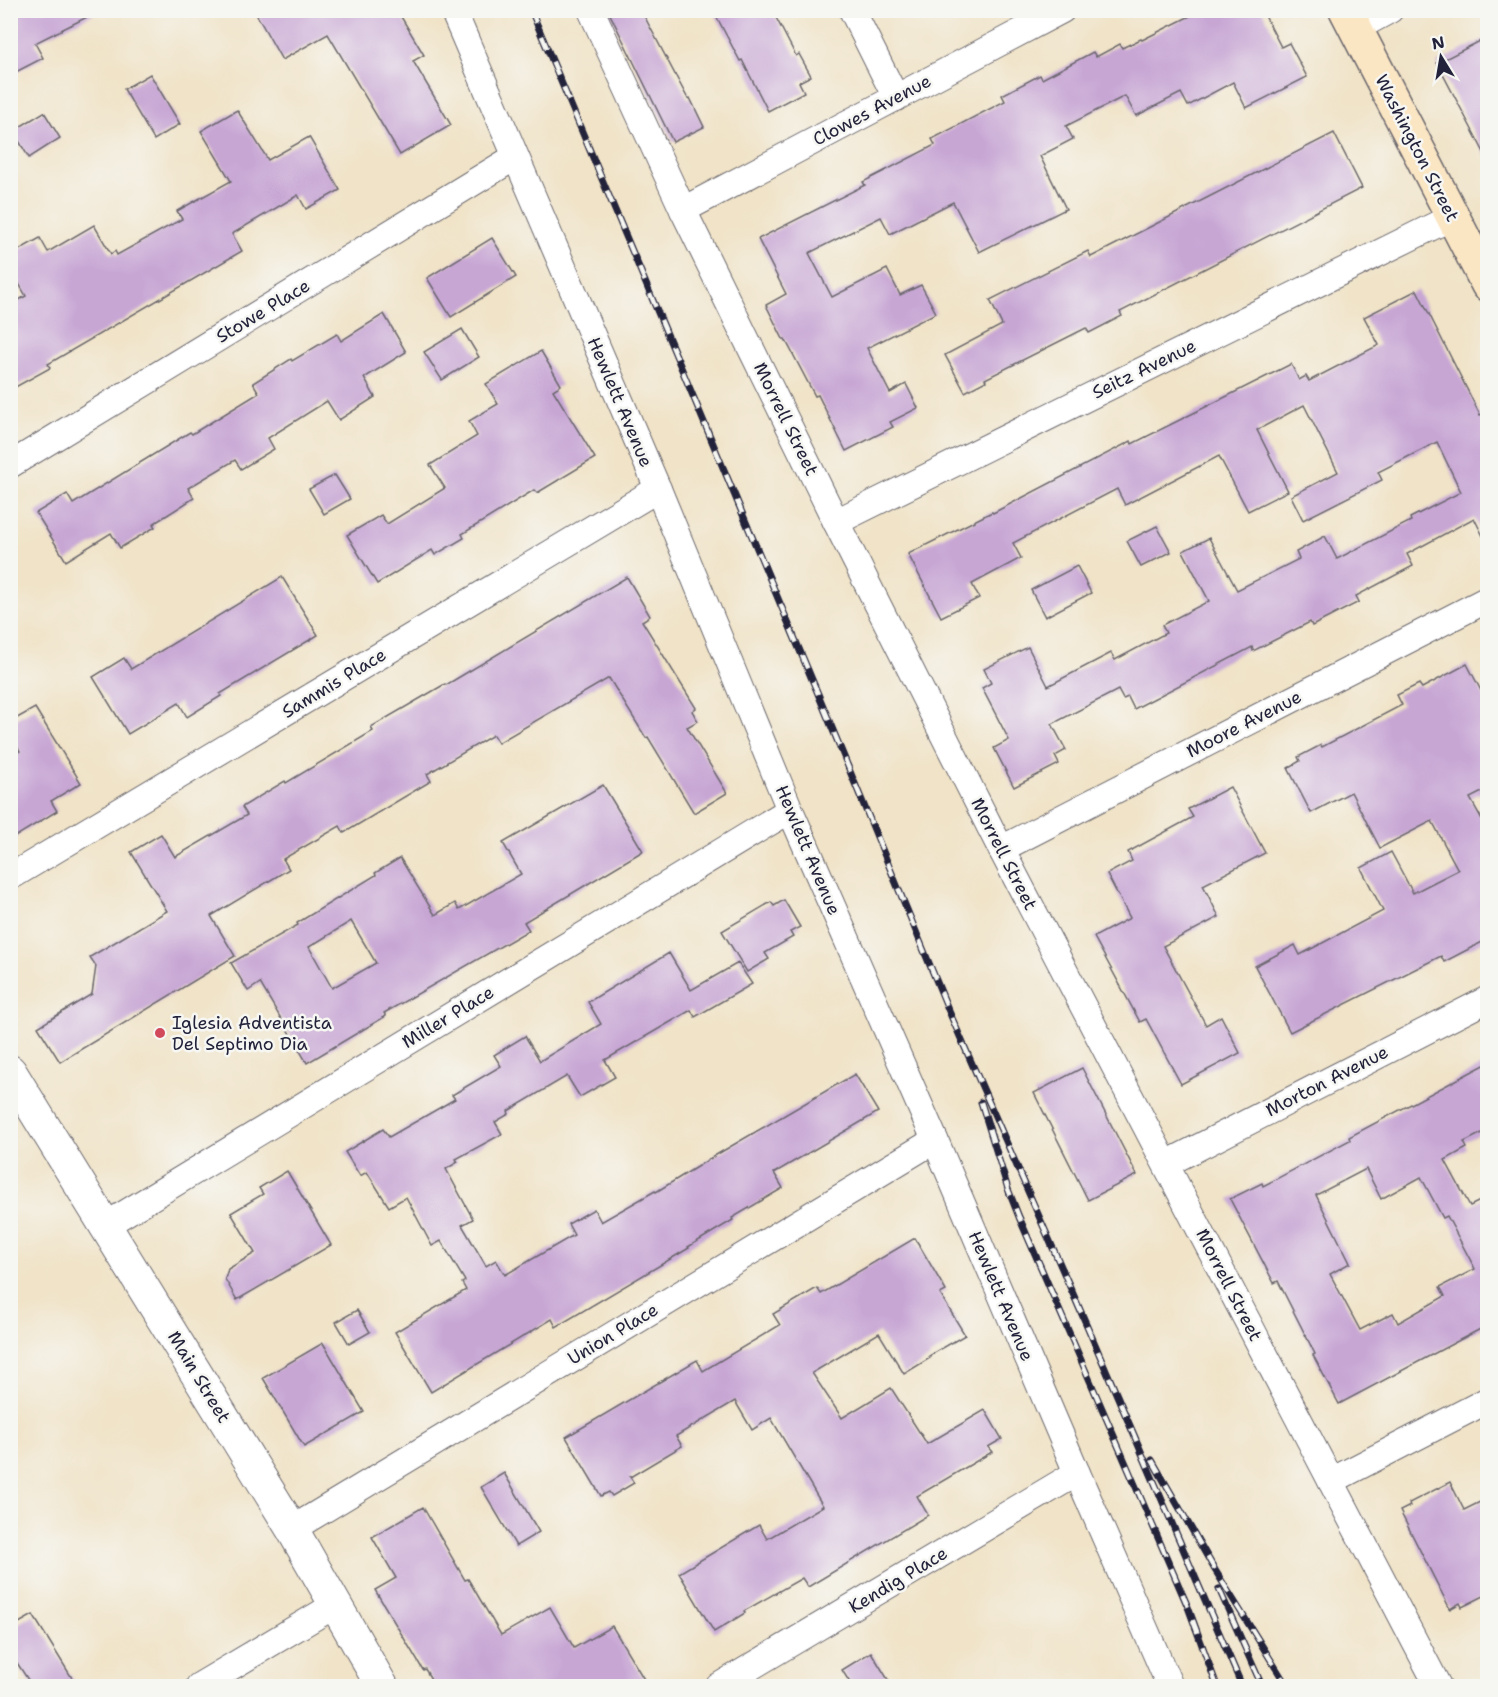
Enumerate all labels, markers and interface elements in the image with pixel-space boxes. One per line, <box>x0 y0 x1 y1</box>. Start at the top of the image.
north arrow <box>1411 27 1471 87</box>
text: N <box>1430 31 1446 54</box>
street label: Clowes Avenue <box>809 69 935 151</box>
street label: Washington Street <box>1369 70 1465 226</box>
street label: Stowe Place <box>212 274 314 348</box>
street label: Hewlett Avenue <box>582 333 658 471</box>
street label: Seitz Avenue <box>1088 333 1200 405</box>
street label: Morrell Street <box>748 358 824 480</box>
street label: Sammis Place <box>277 642 391 724</box>
street label: Moore Avenue <box>1182 685 1306 763</box>
street label: Hewlett Avenue <box>770 781 846 919</box>
street label: Morrell Street <box>965 794 1043 914</box>
street label: Miller Place <box>398 980 498 1054</box>
place label: Iglesia Adventista Del Septimo Dia <box>172 1011 332 1056</box>
marker: Iglesia Adventista Del Septimo Dia <box>153 1026 167 1040</box>
street label: Morton Avenue <box>1262 1040 1392 1122</box>
street label: Morrell Street <box>1190 1225 1268 1345</box>
street label: Hewlett Avenue <box>963 1227 1039 1365</box>
street label: Union Place <box>563 1298 663 1370</box>
street label: Main Street <box>162 1327 236 1428</box>
street label: Kendig Place <box>844 1541 952 1619</box>

